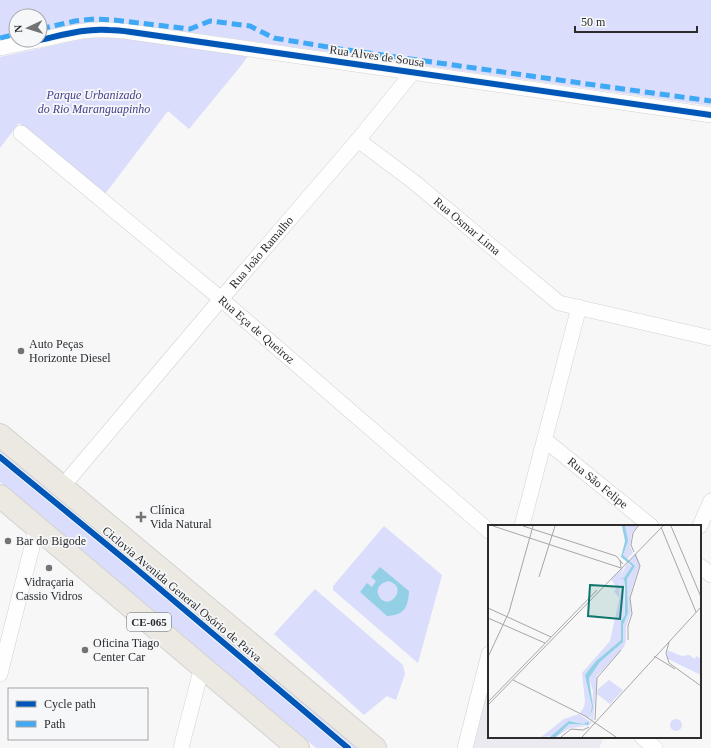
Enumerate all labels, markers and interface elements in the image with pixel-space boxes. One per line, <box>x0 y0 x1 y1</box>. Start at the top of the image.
north arrow <box>8 8 48 48</box>
scale bar <box>575 8 697 34</box>
text: 50 m <box>581 15 606 29</box>
text: N <box>12 24 24 33</box>
street label: Rua Alves de Sousa <box>329 42 426 70</box>
park label: Parque Urbanizado do Rio Maranguapinho <box>38 88 150 116</box>
street label: Rua Osmar Lima <box>431 194 504 259</box>
street label: Rua João Ramalho <box>226 213 296 291</box>
street label: Rua Eça de Queiroz <box>216 293 298 367</box>
place label: Auto Peças Horizonte Diesel <box>29 337 111 365</box>
marker: Auto Peças Horizonte Diesel <box>16 346 26 356</box>
street label: Rua São Felipe <box>565 454 631 511</box>
place label: Clínica Vida Natural <box>150 503 212 531</box>
marker: Clínica Vida Natural <box>135 511 147 523</box>
street label: Ciclovia Avenida General Osório de Paiva <box>100 523 265 665</box>
inset map <box>488 525 701 738</box>
place label: Bar do Bigode <box>16 534 86 548</box>
marker: Bar do Bigode <box>3 536 13 546</box>
marker: Vidraçaria Cassio Vidros <box>44 563 54 573</box>
place label: Vidraçaria Cassio Vidros <box>16 575 83 603</box>
road number: CE-065 <box>127 613 171 631</box>
place label: Oficina Tiago Center Car <box>93 636 159 664</box>
marker: Oficina Tiago Center Car <box>80 645 90 655</box>
legend <box>8 688 148 740</box>
text: Cycle path <box>44 697 96 711</box>
text: Path <box>44 717 65 731</box>

